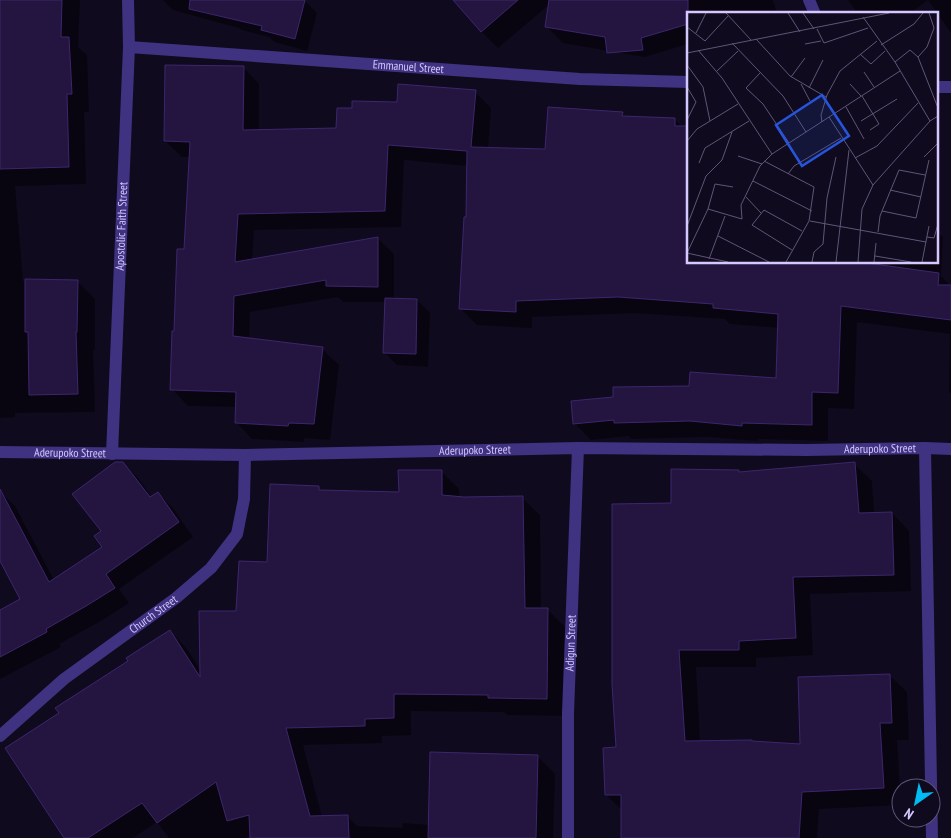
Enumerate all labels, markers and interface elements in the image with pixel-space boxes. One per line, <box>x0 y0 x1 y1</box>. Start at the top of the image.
inset map <box>687 12 938 264</box>
street label: Emmanuel Street <box>372 56 445 76</box>
street label: Apostolic Faith Street <box>112 181 130 271</box>
street label: Aderupoko Street <box>844 440 917 456</box>
street label: Aderupoko Street <box>439 441 512 458</box>
street label: Aderupoko Street <box>34 444 107 460</box>
street label: Church Street <box>126 591 181 637</box>
street label: Adigun Street <box>562 614 579 672</box>
north arrow <box>891 778 941 828</box>
text: N <box>901 804 917 824</box>

